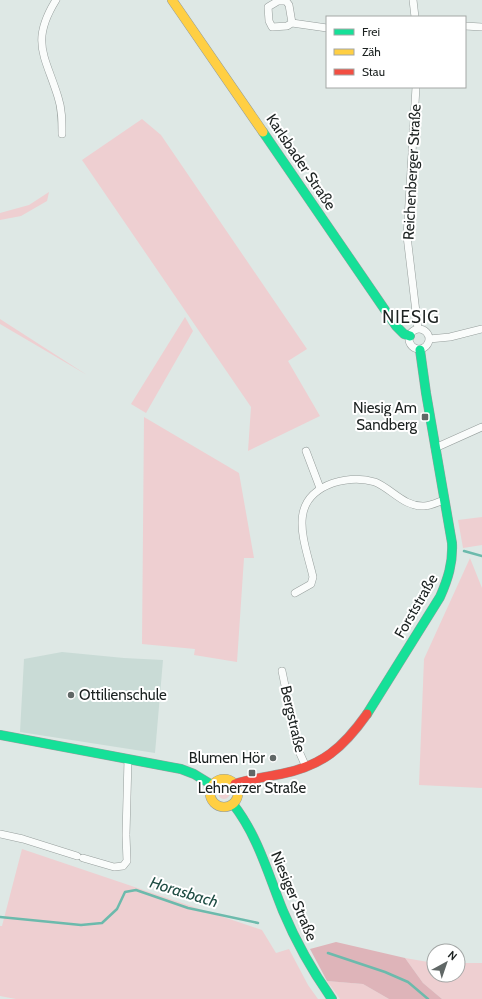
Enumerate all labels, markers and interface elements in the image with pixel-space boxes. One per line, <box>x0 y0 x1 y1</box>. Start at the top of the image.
legend <box>326 16 466 88</box>
text: Frei <box>362 24 380 39</box>
text: Zäh <box>362 44 381 59</box>
text: Stau <box>362 64 385 79</box>
street label: Reichenberger Straße <box>399 103 425 240</box>
street label: Karlsbader Straße <box>262 111 340 214</box>
district label: NIESIG <box>382 307 440 327</box>
place label: Niesig Am Sandberg <box>353 399 418 434</box>
marker: Niesig Am Sandberg <box>420 412 430 422</box>
street label: Forststraße <box>391 571 442 641</box>
street label: Bergstraße <box>277 684 310 755</box>
place label: Ottilienschule <box>79 686 167 704</box>
marker: Ottilienschule <box>66 690 76 700</box>
place label: Blumen Hör <box>189 749 265 767</box>
marker: Blumen Hör <box>268 753 278 763</box>
marker: Lehnerzer Straße <box>247 768 257 778</box>
place label: Lehnerzer Straße <box>198 779 306 797</box>
street label: Niesiger Straße <box>267 848 321 944</box>
water label: Horasbach <box>148 873 220 911</box>
north arrow <box>426 943 466 983</box>
text: N <box>445 947 460 963</box>

